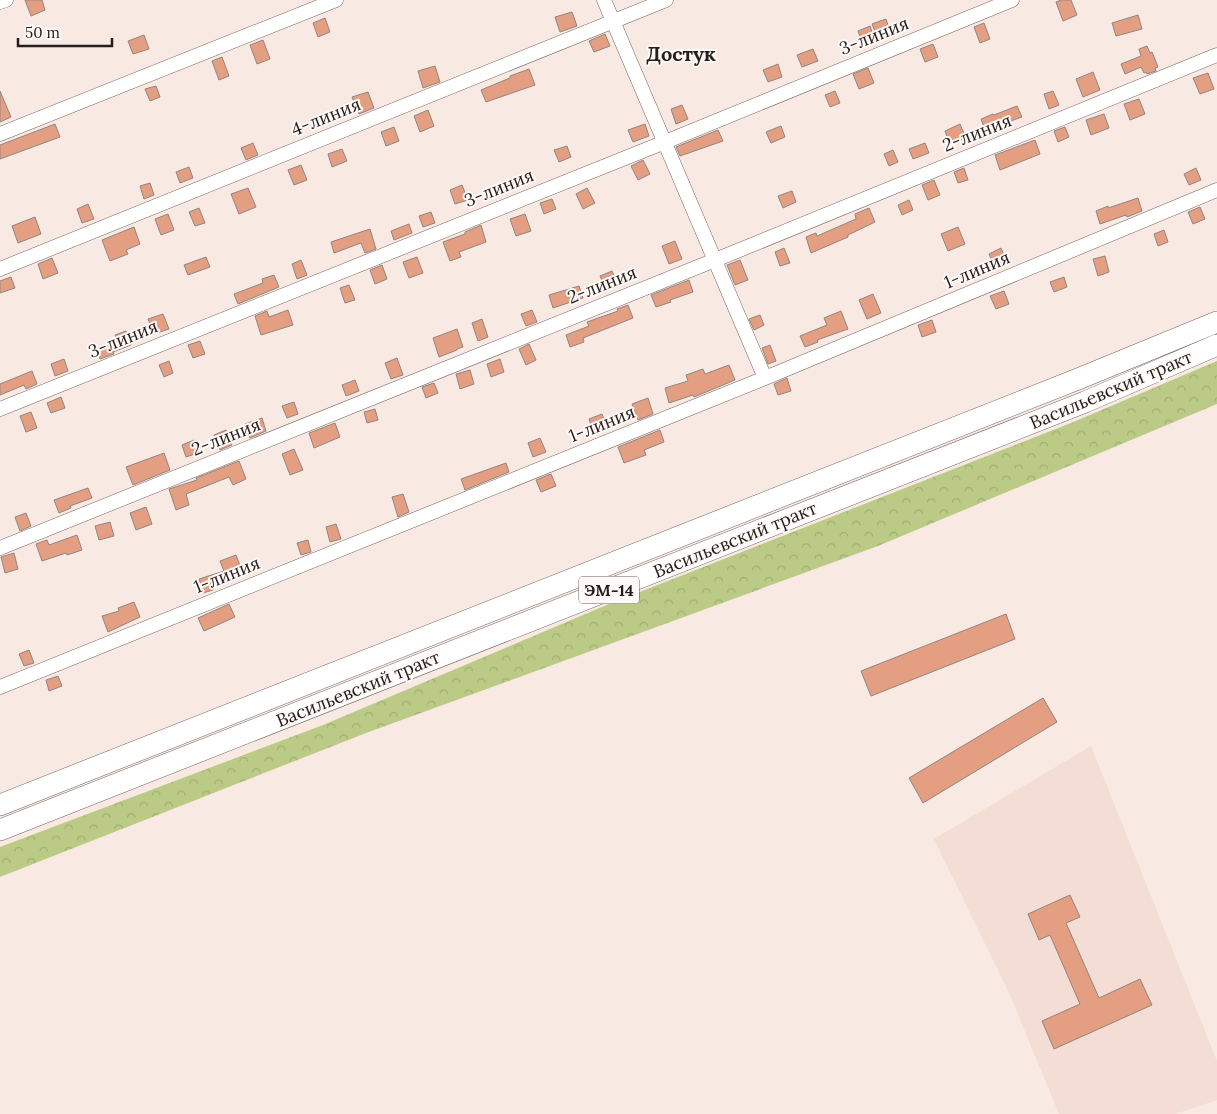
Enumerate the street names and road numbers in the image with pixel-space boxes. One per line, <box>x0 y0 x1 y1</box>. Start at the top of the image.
street label: 3-линия <box>836 11 912 60</box>
street label: 4-линия <box>288 92 364 141</box>
street label: 2-линия <box>939 108 1015 157</box>
street label: 3-линия <box>461 163 537 212</box>
street label: 1-линия <box>940 245 1013 294</box>
street label: 2-линия <box>564 260 640 309</box>
street label: 3-линия <box>85 314 161 363</box>
street label: Васильевский тракт <box>1026 345 1196 434</box>
street label: 1-линия <box>565 400 638 447</box>
street label: 2-линия <box>188 412 264 461</box>
street label: Васильевский тракт <box>650 496 820 583</box>
street label: 1-линия <box>190 551 263 598</box>
road number: ЭМ-14 <box>579 576 639 604</box>
street label: Васильевский тракт <box>273 645 443 732</box>

